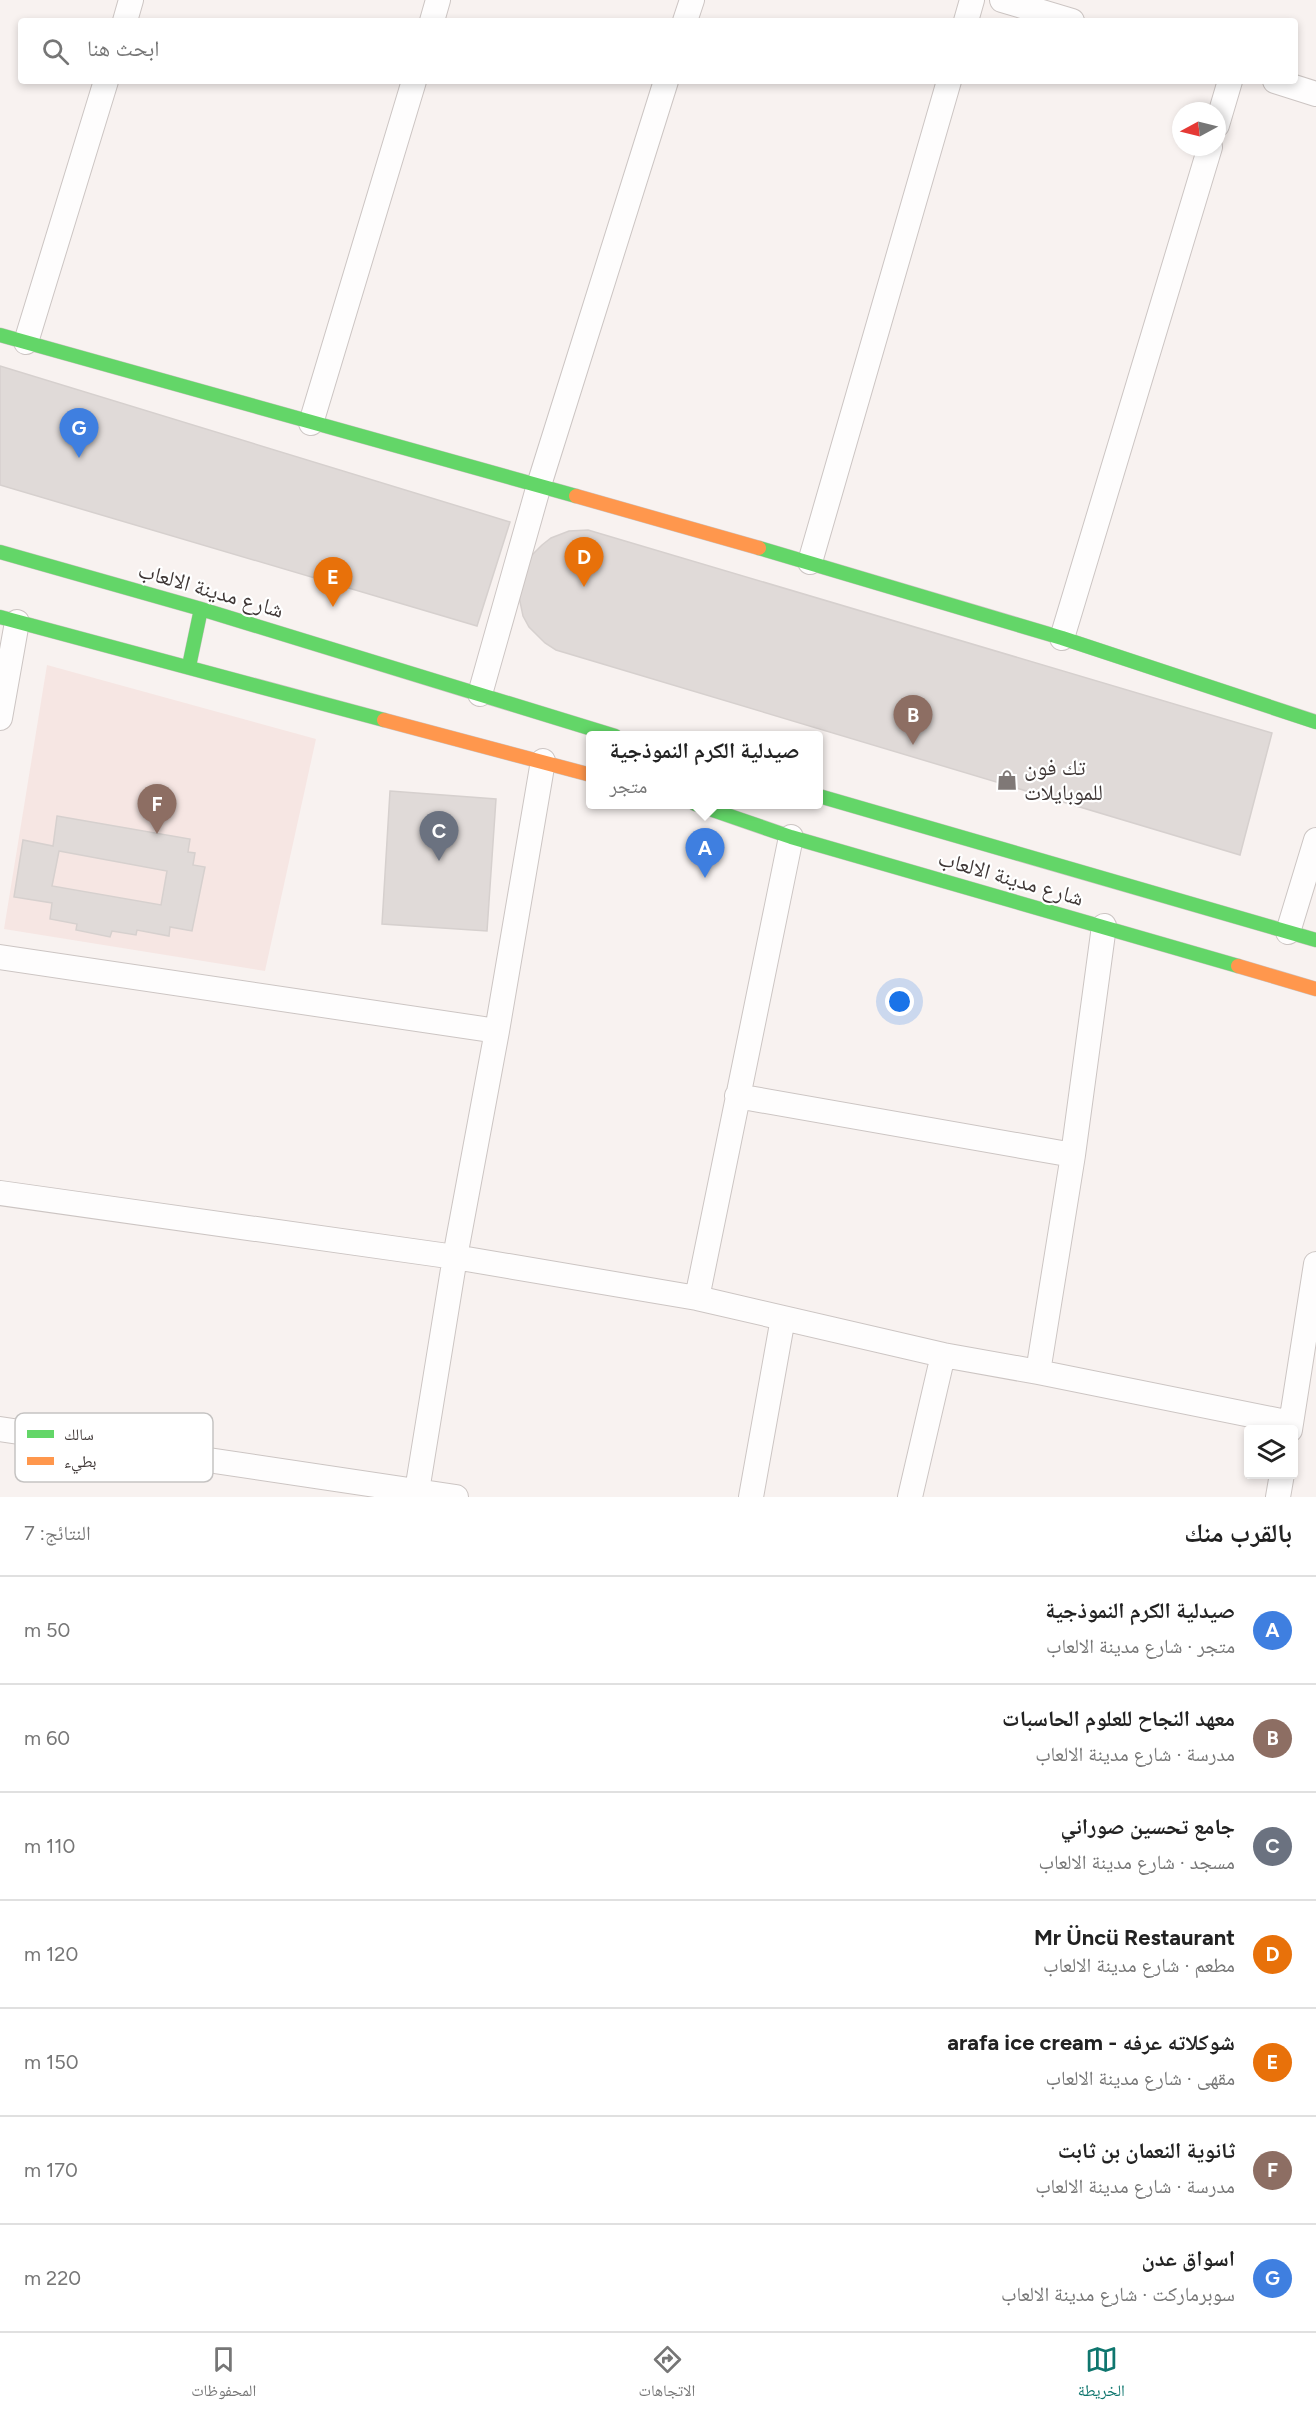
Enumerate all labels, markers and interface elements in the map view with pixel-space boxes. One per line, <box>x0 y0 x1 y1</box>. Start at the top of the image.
search box <box>18 18 1298 84</box>
icon: search <box>39 35 72 68</box>
text: ابحث هنا <box>87 35 160 62</box>
north arrow <box>1172 102 1226 156</box>
pin: G <box>60 408 98 458</box>
pin: D <box>564 538 604 587</box>
street label: شارع مدينة الالعاب <box>135 556 287 624</box>
pin: E <box>314 558 352 607</box>
pin: B <box>894 696 932 745</box>
popup <box>586 731 823 809</box>
text: صيدلية الكرم النموذجية <box>610 737 799 764</box>
place label: تك فون للموبايلات <box>1024 754 1103 806</box>
shop icon: تك فون للموبايلات <box>995 768 1019 792</box>
text: متجر <box>610 774 647 798</box>
pin: F <box>138 784 176 834</box>
pin: C <box>420 812 458 861</box>
pin: A <box>686 828 724 878</box>
street label: شارع مدينة الالعاب <box>935 844 1087 912</box>
your location <box>885 987 914 1016</box>
legend <box>15 1413 213 1482</box>
text: سالك <box>64 1425 94 1444</box>
map controls <box>1244 1425 1298 1479</box>
button: layers <box>1244 1425 1298 1479</box>
text: بطيء <box>64 1452 96 1474</box>
text: بالقرب منك <box>1184 1517 1292 1549</box>
text: النتائج: 7 <box>24 1521 91 1545</box>
text: صيدلية الكرم النموذجية <box>1045 1597 1235 1624</box>
text: 50 m <box>24 1618 70 1642</box>
text: A <box>1265 1618 1280 1642</box>
text: متجر · شارع مدينة الالعاب <box>1046 1634 1235 1658</box>
text: معهد النجاح للعلوم الحاسبات <box>1002 1705 1235 1732</box>
text: 60 m <box>24 1726 70 1750</box>
text: B <box>1266 1726 1279 1750</box>
text: مدرسة · شارع مدينة الالعاب <box>1035 1742 1235 1766</box>
text: جامع تحسين صوراني <box>1061 1813 1235 1840</box>
text: 110 m <box>24 1834 75 1858</box>
text: C <box>1265 1834 1280 1858</box>
text: مسجد · شارع مدينة الالعاب <box>1038 1850 1235 1874</box>
text: Mr Üncü Restaurant <box>1034 1924 1235 1951</box>
text: 120 m <box>24 1942 78 1966</box>
text: D <box>1266 1942 1280 1966</box>
text: مطعم · شارع مدينة الالعاب <box>1043 1953 1235 1977</box>
text: شوكلاته عرفه - arafa ice cream <box>947 2029 1235 2056</box>
text: 150 m <box>24 2050 79 2074</box>
text: E <box>1267 2050 1278 2074</box>
text: مقهى · شارع مدينة الالعاب <box>1045 2066 1235 2090</box>
text: ثانوية النعمان بن ثابت <box>1058 2137 1235 2164</box>
text: 170 m <box>24 2158 78 2182</box>
text: F <box>1267 2158 1278 2182</box>
text: مدرسة · شارع مدينة الالعاب <box>1035 2174 1235 2198</box>
text: اسواق عدن <box>1141 2245 1235 2272</box>
text: 220 m <box>24 2266 81 2290</box>
text: G <box>1265 2266 1280 2290</box>
text: سوبرماركت · شارع مدينة الالعاب <box>1001 2282 1235 2306</box>
tab: المحفوظات <box>191 2343 256 2406</box>
tab: الاتجاهات <box>639 2343 695 2406</box>
tab: الخريطة <box>1078 2343 1125 2406</box>

